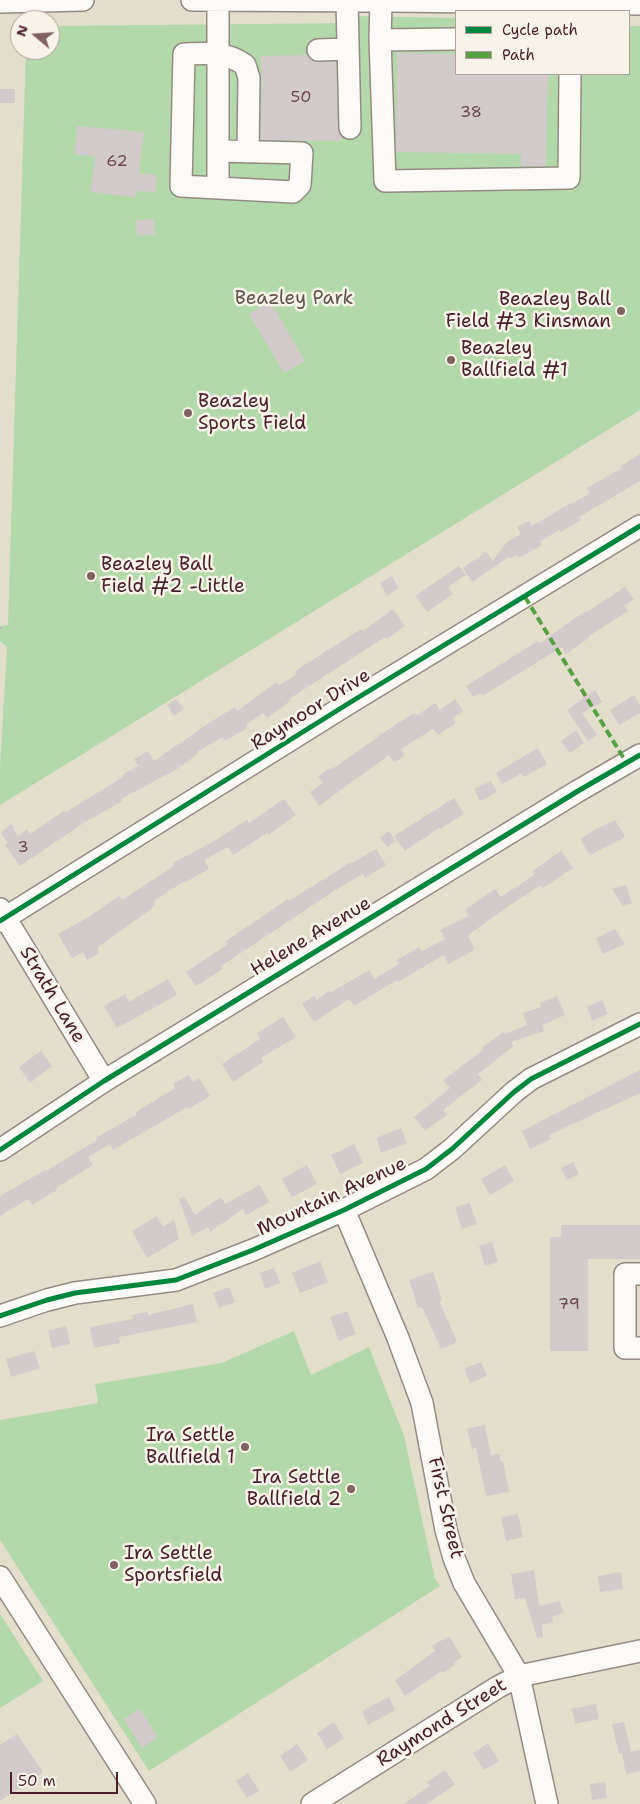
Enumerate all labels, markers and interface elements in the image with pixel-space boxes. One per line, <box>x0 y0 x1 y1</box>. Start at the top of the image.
north arrow <box>10 10 60 60</box>
legend <box>455 10 630 75</box>
text: Cycle path <box>502 20 578 40</box>
text: N <box>11 23 32 39</box>
text: Path <box>502 45 535 65</box>
house number: 50 <box>291 88 311 108</box>
house number: 38 <box>460 103 482 123</box>
house number: 62 <box>106 152 128 172</box>
park label: Beazley Park <box>235 288 353 310</box>
place label: Beazley Ball Field #3 Kinsman <box>446 289 611 333</box>
marker: Beazley Ball Field #3 Kinsman <box>615 305 627 317</box>
place label: Beazley Ballfield #1 <box>461 338 568 382</box>
marker: Beazley Ballfield #1 <box>445 354 457 366</box>
place label: Beazley Sports Field <box>198 391 306 435</box>
marker: Beazley Sports Field <box>182 407 194 419</box>
place label: Beazley Ball Field #2 -Little <box>101 554 245 598</box>
marker: Beazley Ball Field #2 -Little <box>85 570 97 582</box>
street label: Raymoor Drive <box>247 664 375 756</box>
house number: 3 <box>17 838 29 858</box>
street label: Helene Avenue <box>247 892 375 982</box>
street label: Strath Lane <box>14 943 90 1047</box>
street label: Mountain Avenue <box>254 1152 410 1242</box>
house number: 79 <box>558 1295 580 1315</box>
place label: Ira Settle Ballfield 1 <box>146 1425 235 1469</box>
marker: Ira Settle Ballfield 1 <box>239 1441 251 1453</box>
street label: First Street <box>422 1455 468 1561</box>
place label: Ira Settle Ballfield 2 <box>247 1467 341 1511</box>
marker: Ira Settle Ballfield 2 <box>345 1483 357 1495</box>
place label: Ira Settle Sportsfield <box>124 1543 222 1587</box>
marker: Ira Settle Sportsfield <box>108 1559 120 1571</box>
street label: Raymond Street <box>373 1674 511 1772</box>
scale bar <box>12 1762 120 1794</box>
text: 50 m <box>18 1771 56 1791</box>

